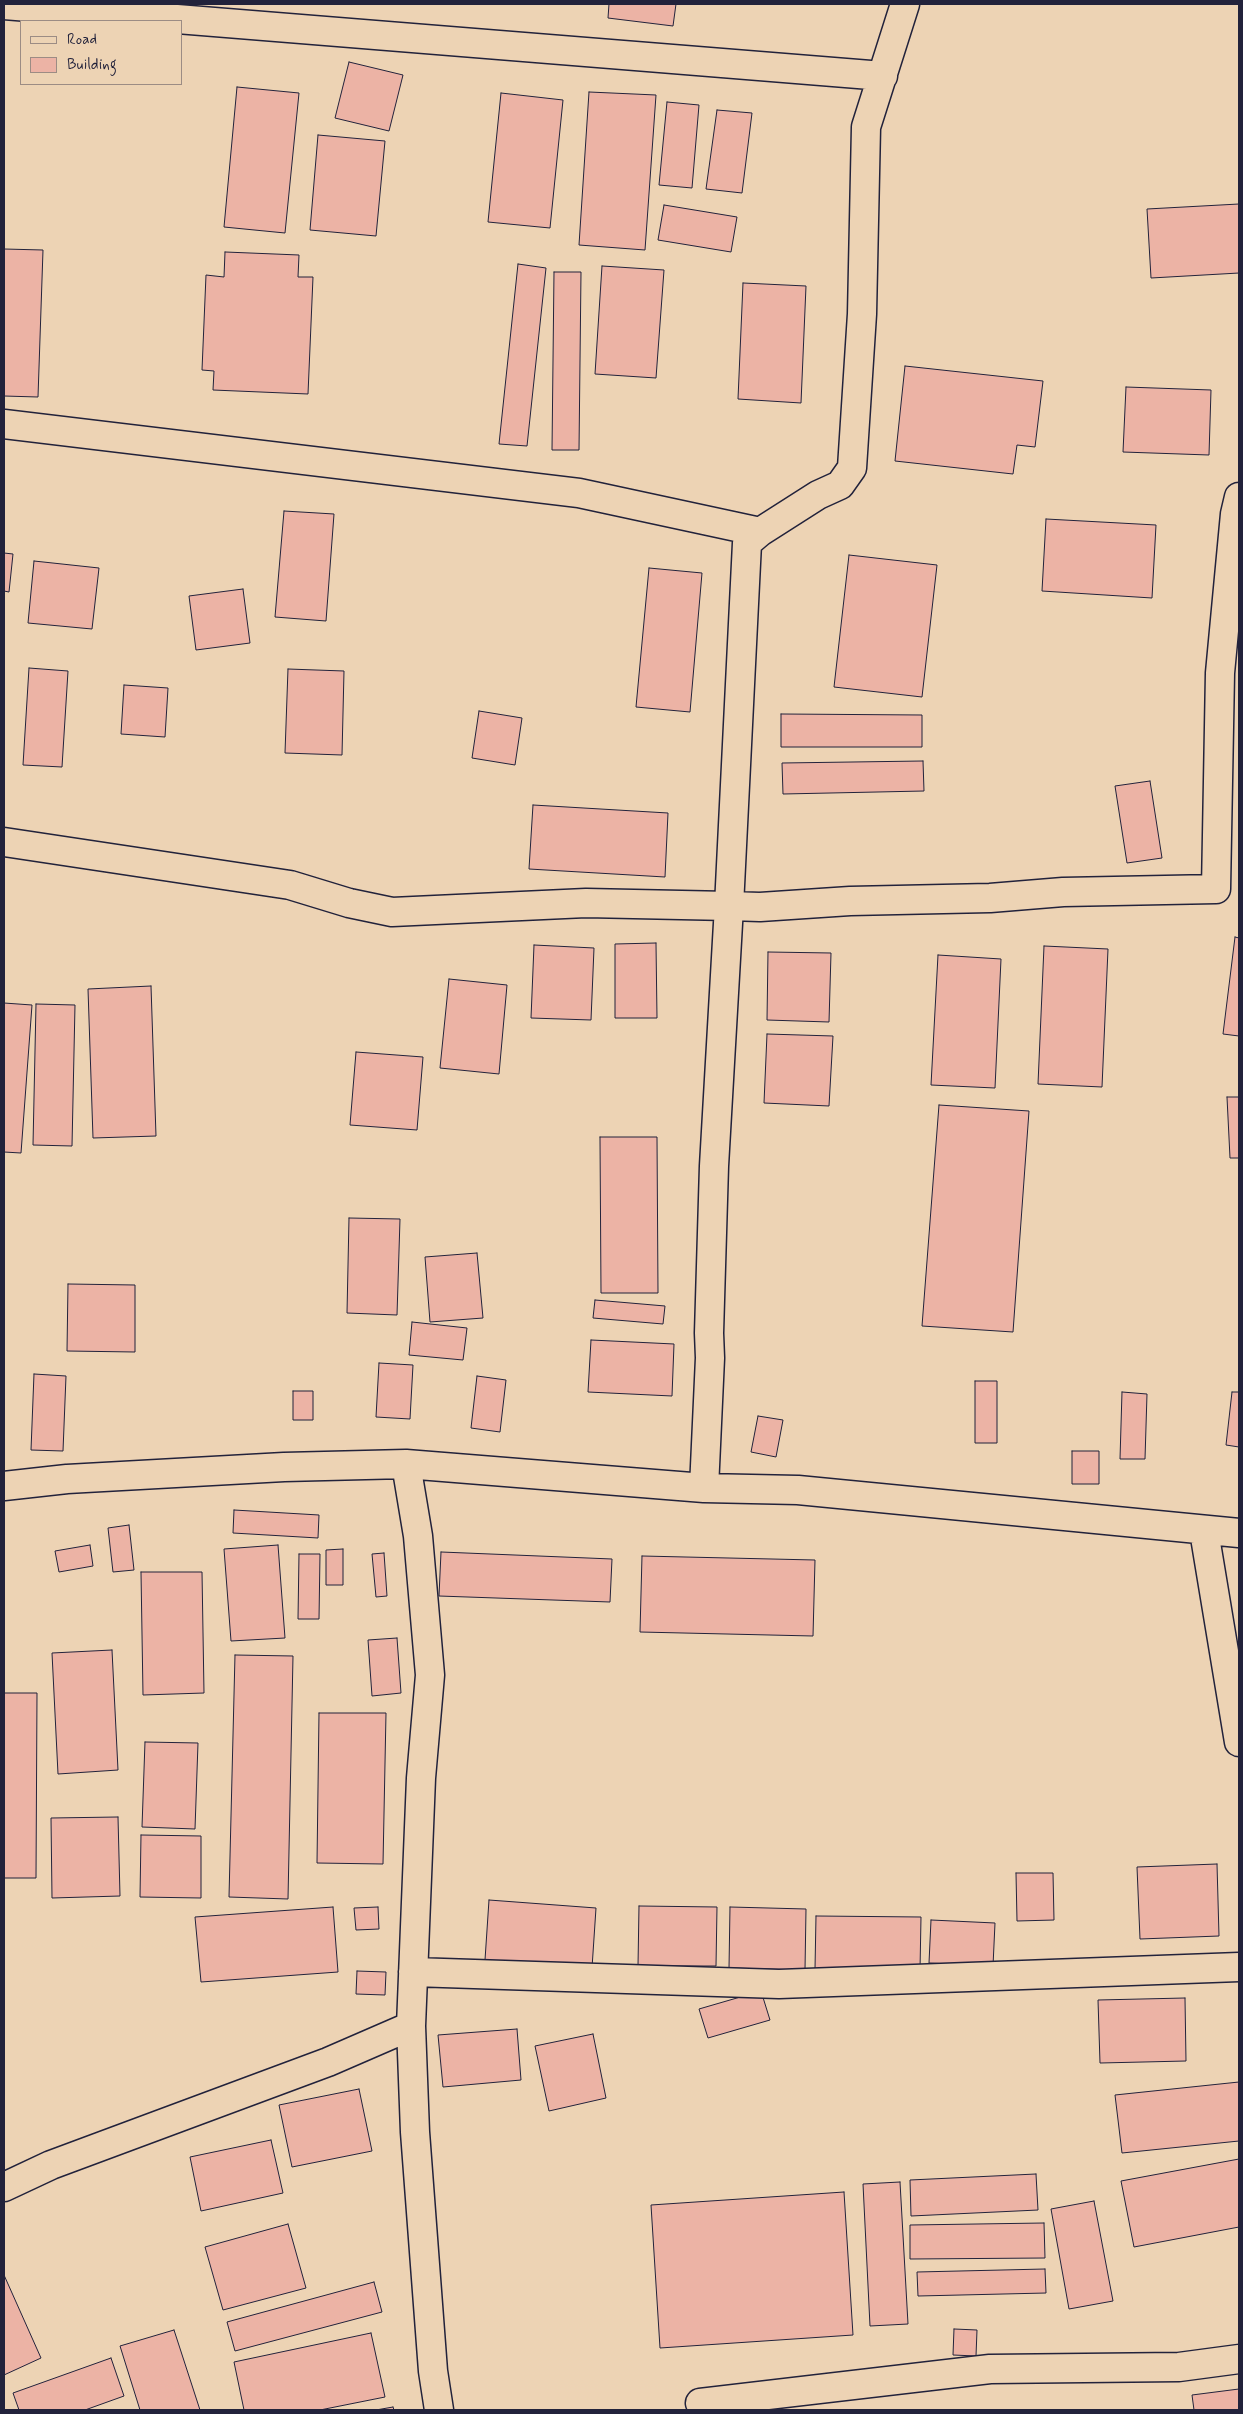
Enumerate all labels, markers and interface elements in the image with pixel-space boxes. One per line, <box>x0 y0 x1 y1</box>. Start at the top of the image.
legend <box>20 20 182 85</box>
text: Road <box>67 30 97 50</box>
text: Building <box>67 55 117 75</box>

